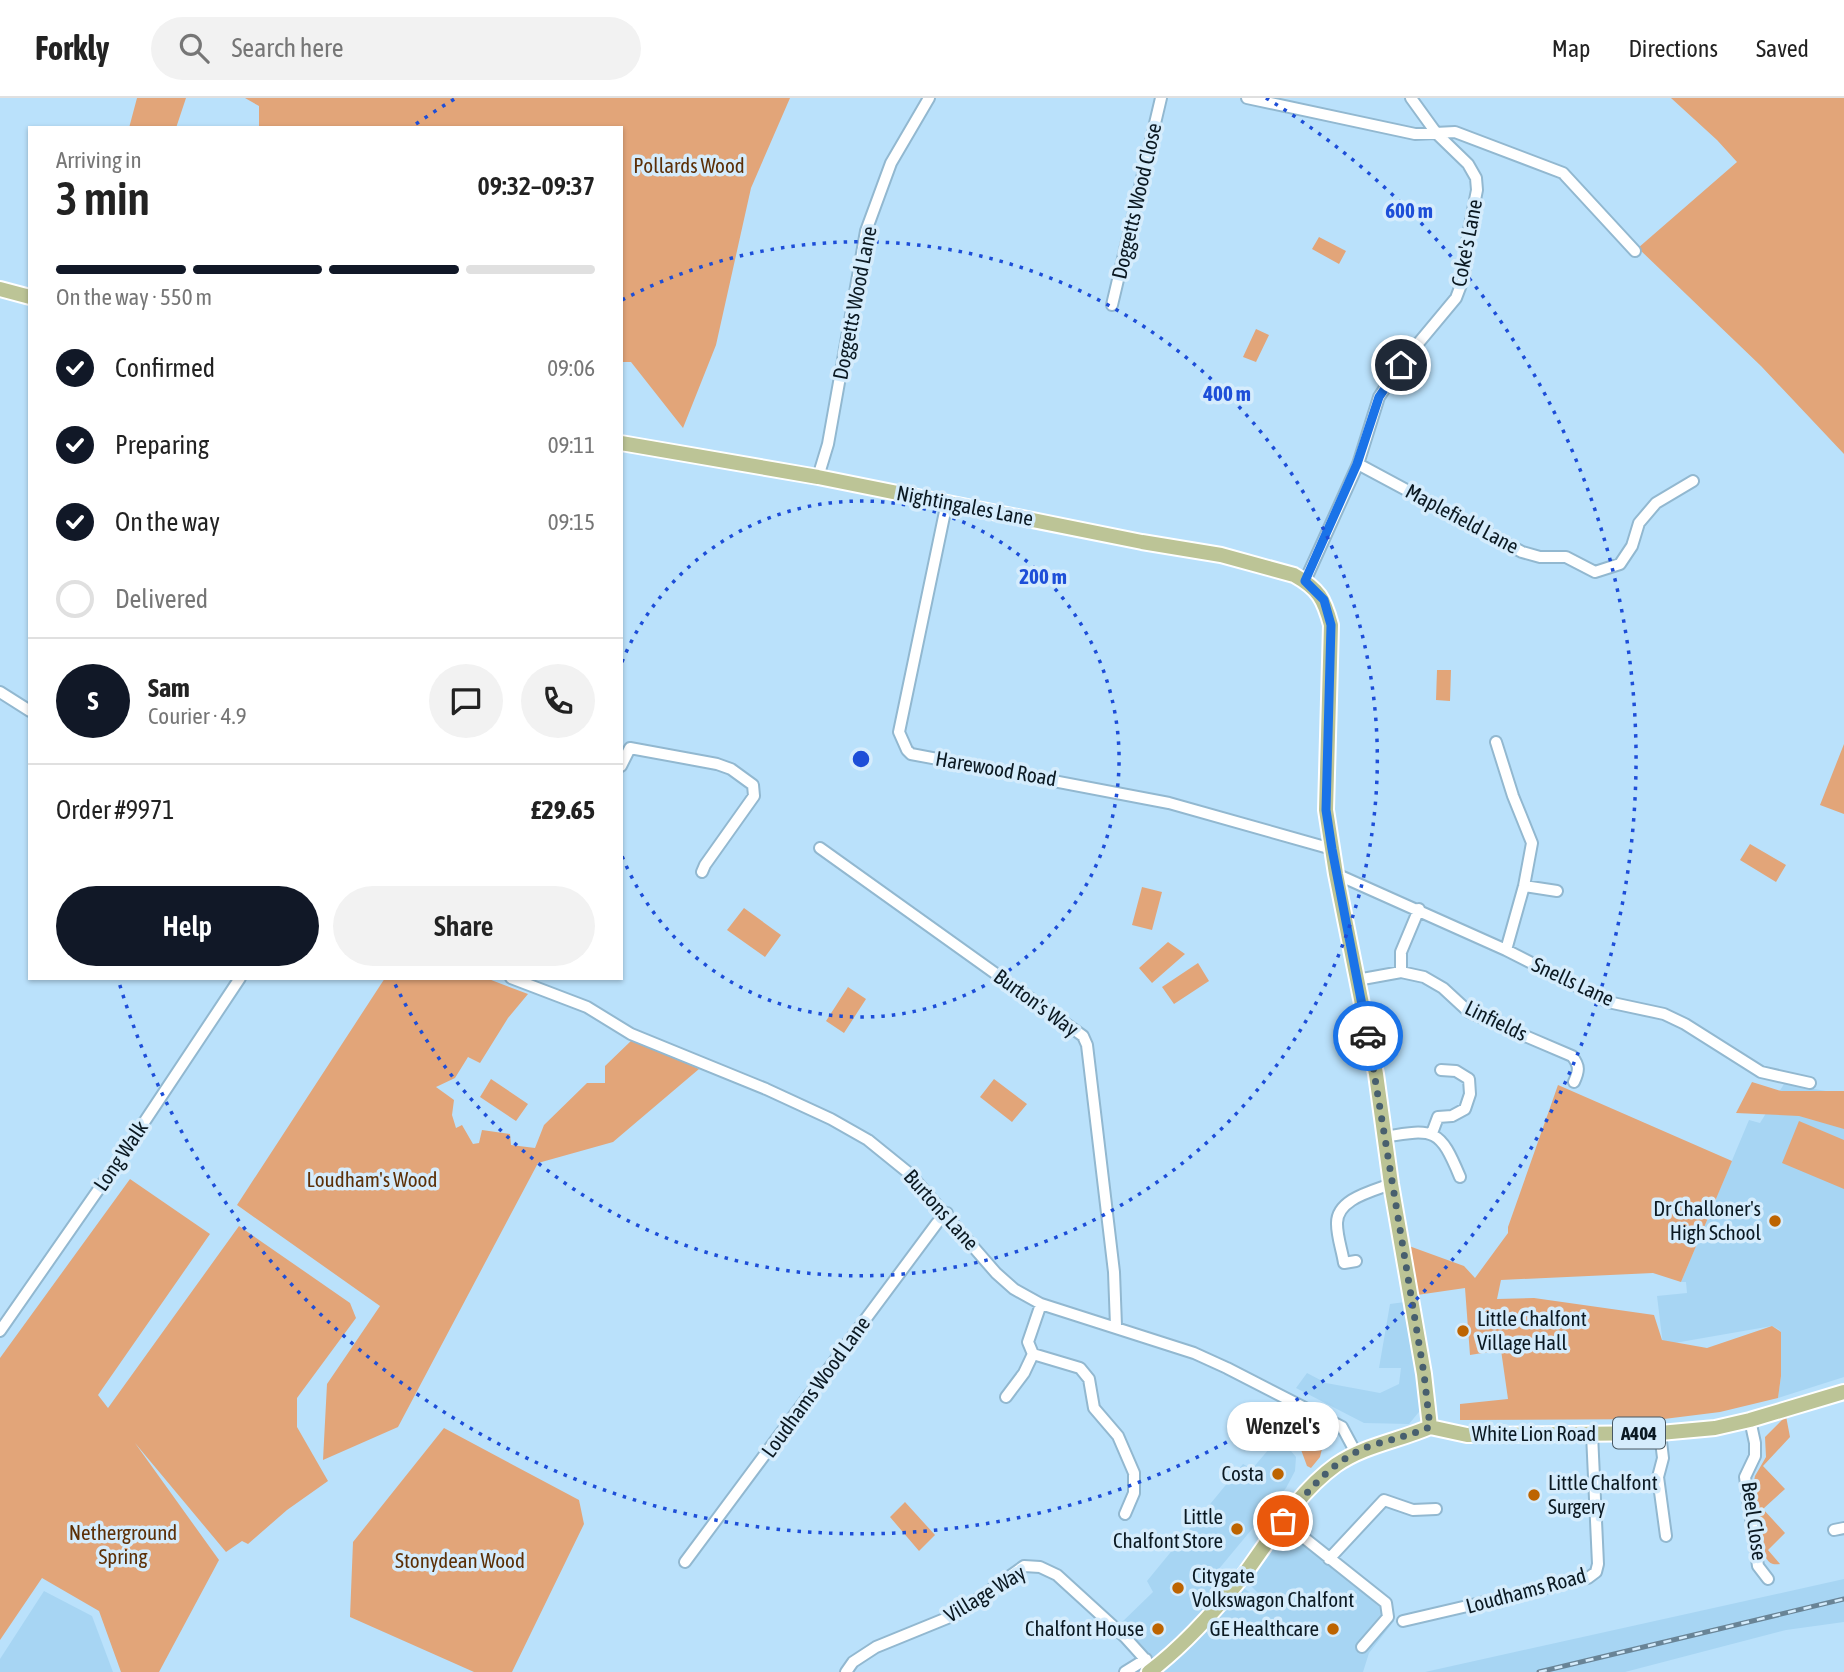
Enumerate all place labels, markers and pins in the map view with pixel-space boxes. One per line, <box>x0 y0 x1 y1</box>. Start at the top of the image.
pin <box>1371 335 1431 395</box>
centre of rings <box>849 747 873 771</box>
place label: Dr Challoner's High School <box>1653 1196 1761 1244</box>
marker: Dr Challoner's High School <box>1767 1213 1783 1229</box>
place label: Little Chalfont Village Hall <box>1477 1306 1587 1354</box>
marker: Little Chalfont Village Hall <box>1455 1323 1471 1339</box>
callout: Wenzel's <box>1227 1402 1339 1451</box>
place label: Costa <box>1221 1461 1264 1485</box>
marker: Costa <box>1270 1466 1286 1482</box>
place label: Little Chalfont Surgery <box>1548 1470 1658 1518</box>
marker: Little Chalfont Surgery <box>1526 1487 1542 1503</box>
pin <box>1253 1491 1313 1551</box>
place label: Little Chalfont Store <box>1113 1504 1223 1552</box>
marker: Little Chalfont Store <box>1229 1521 1245 1537</box>
place label: Citygate Volkswagon Chalfont <box>1192 1563 1354 1611</box>
marker: Citygate Volkswagon Chalfont <box>1170 1580 1186 1596</box>
place label: Chalfont House <box>1025 1616 1144 1640</box>
place label: GE Healthcare <box>1209 1616 1319 1640</box>
marker: Chalfont House <box>1150 1621 1166 1637</box>
marker: GE Healthcare <box>1325 1621 1341 1637</box>

